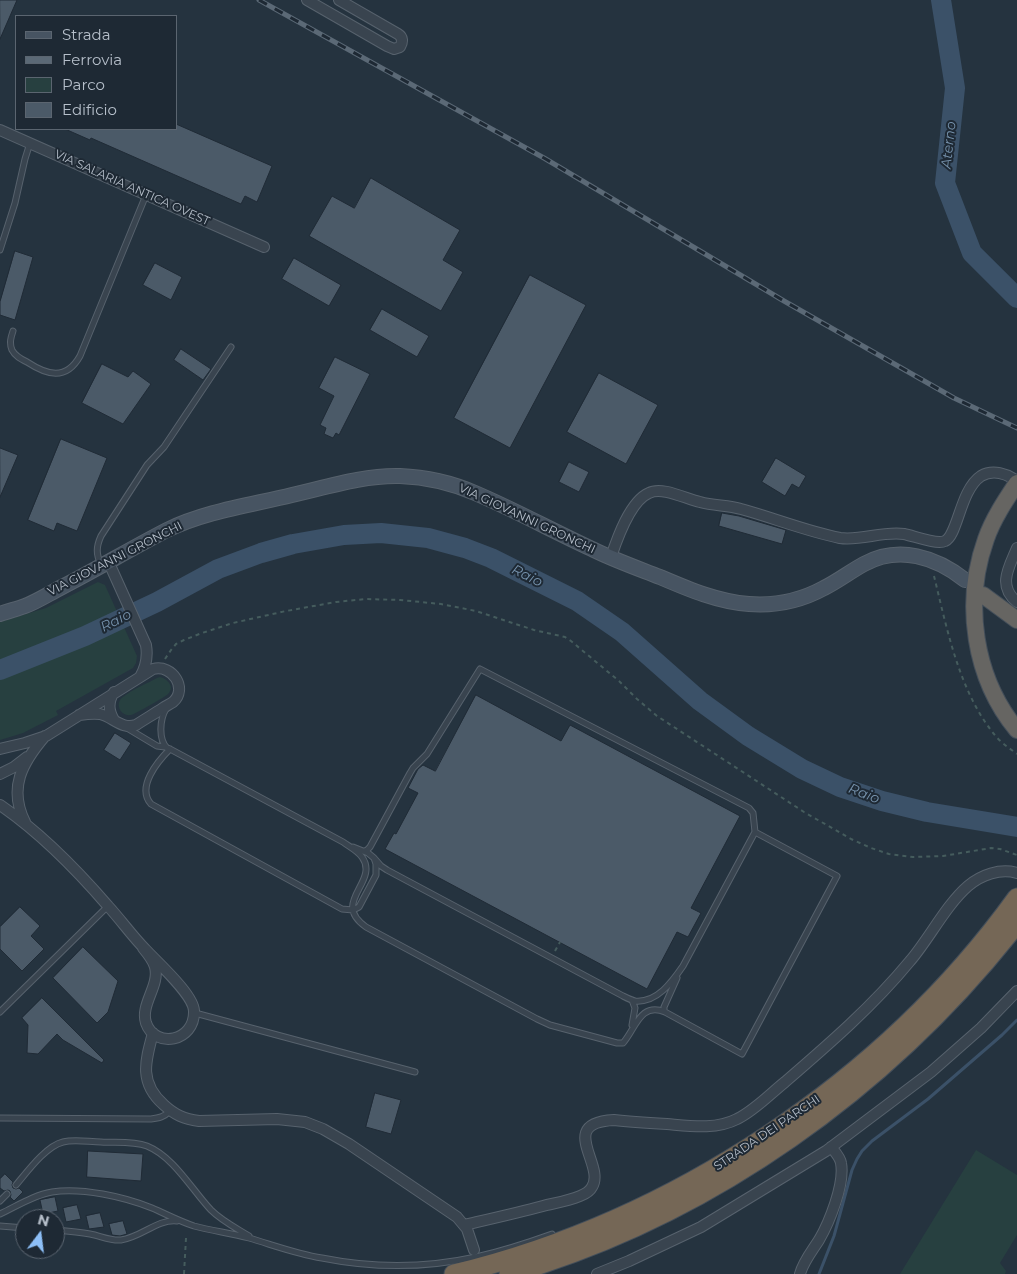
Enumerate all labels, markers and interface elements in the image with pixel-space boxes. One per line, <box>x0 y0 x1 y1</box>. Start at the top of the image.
legend <box>15 15 178 130</box>
text: Strada <box>62 25 111 44</box>
text: Ferrovia <box>62 50 122 69</box>
text: Parco <box>62 75 105 94</box>
text: Edificio <box>62 100 117 119</box>
water label: Aterno <box>938 120 960 170</box>
street label: VIA SALARIA ANTICA OVEST <box>52 147 212 229</box>
street label: VIA GIOVANNI GRONCHI <box>457 481 597 557</box>
street label: VIA GIOVANNI GRONCHI <box>45 519 185 599</box>
water label: Raio <box>509 561 545 591</box>
water label: Raio <box>98 606 134 636</box>
water label: Raio <box>846 780 882 808</box>
street label: STRADA DEI PARCHI <box>711 1092 823 1174</box>
north arrow <box>15 1209 65 1259</box>
text: N <box>36 1210 51 1231</box>

